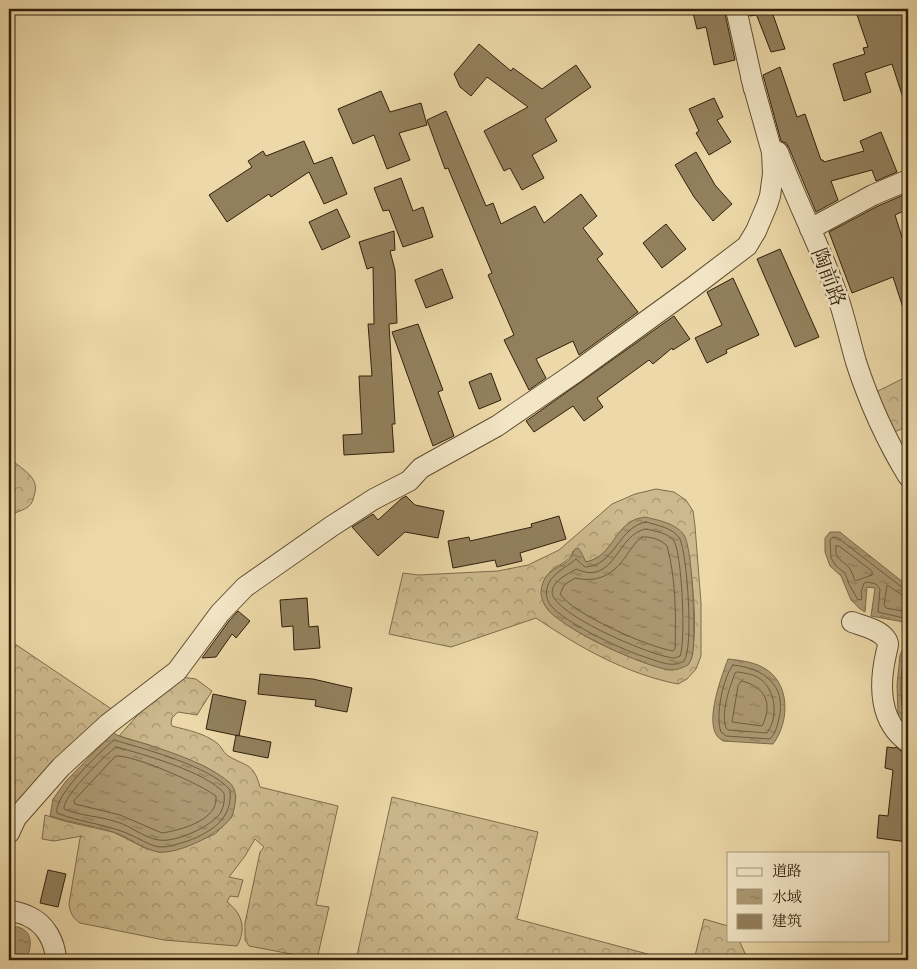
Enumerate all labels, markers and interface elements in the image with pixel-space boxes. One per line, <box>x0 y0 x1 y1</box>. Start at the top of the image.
street label: 陶前路 <box>805 244 852 310</box>
legend <box>727 852 890 942</box>
text: 道路 <box>772 861 802 881</box>
text: 水域 <box>772 887 802 907</box>
text: 建筑 <box>772 911 802 931</box>

